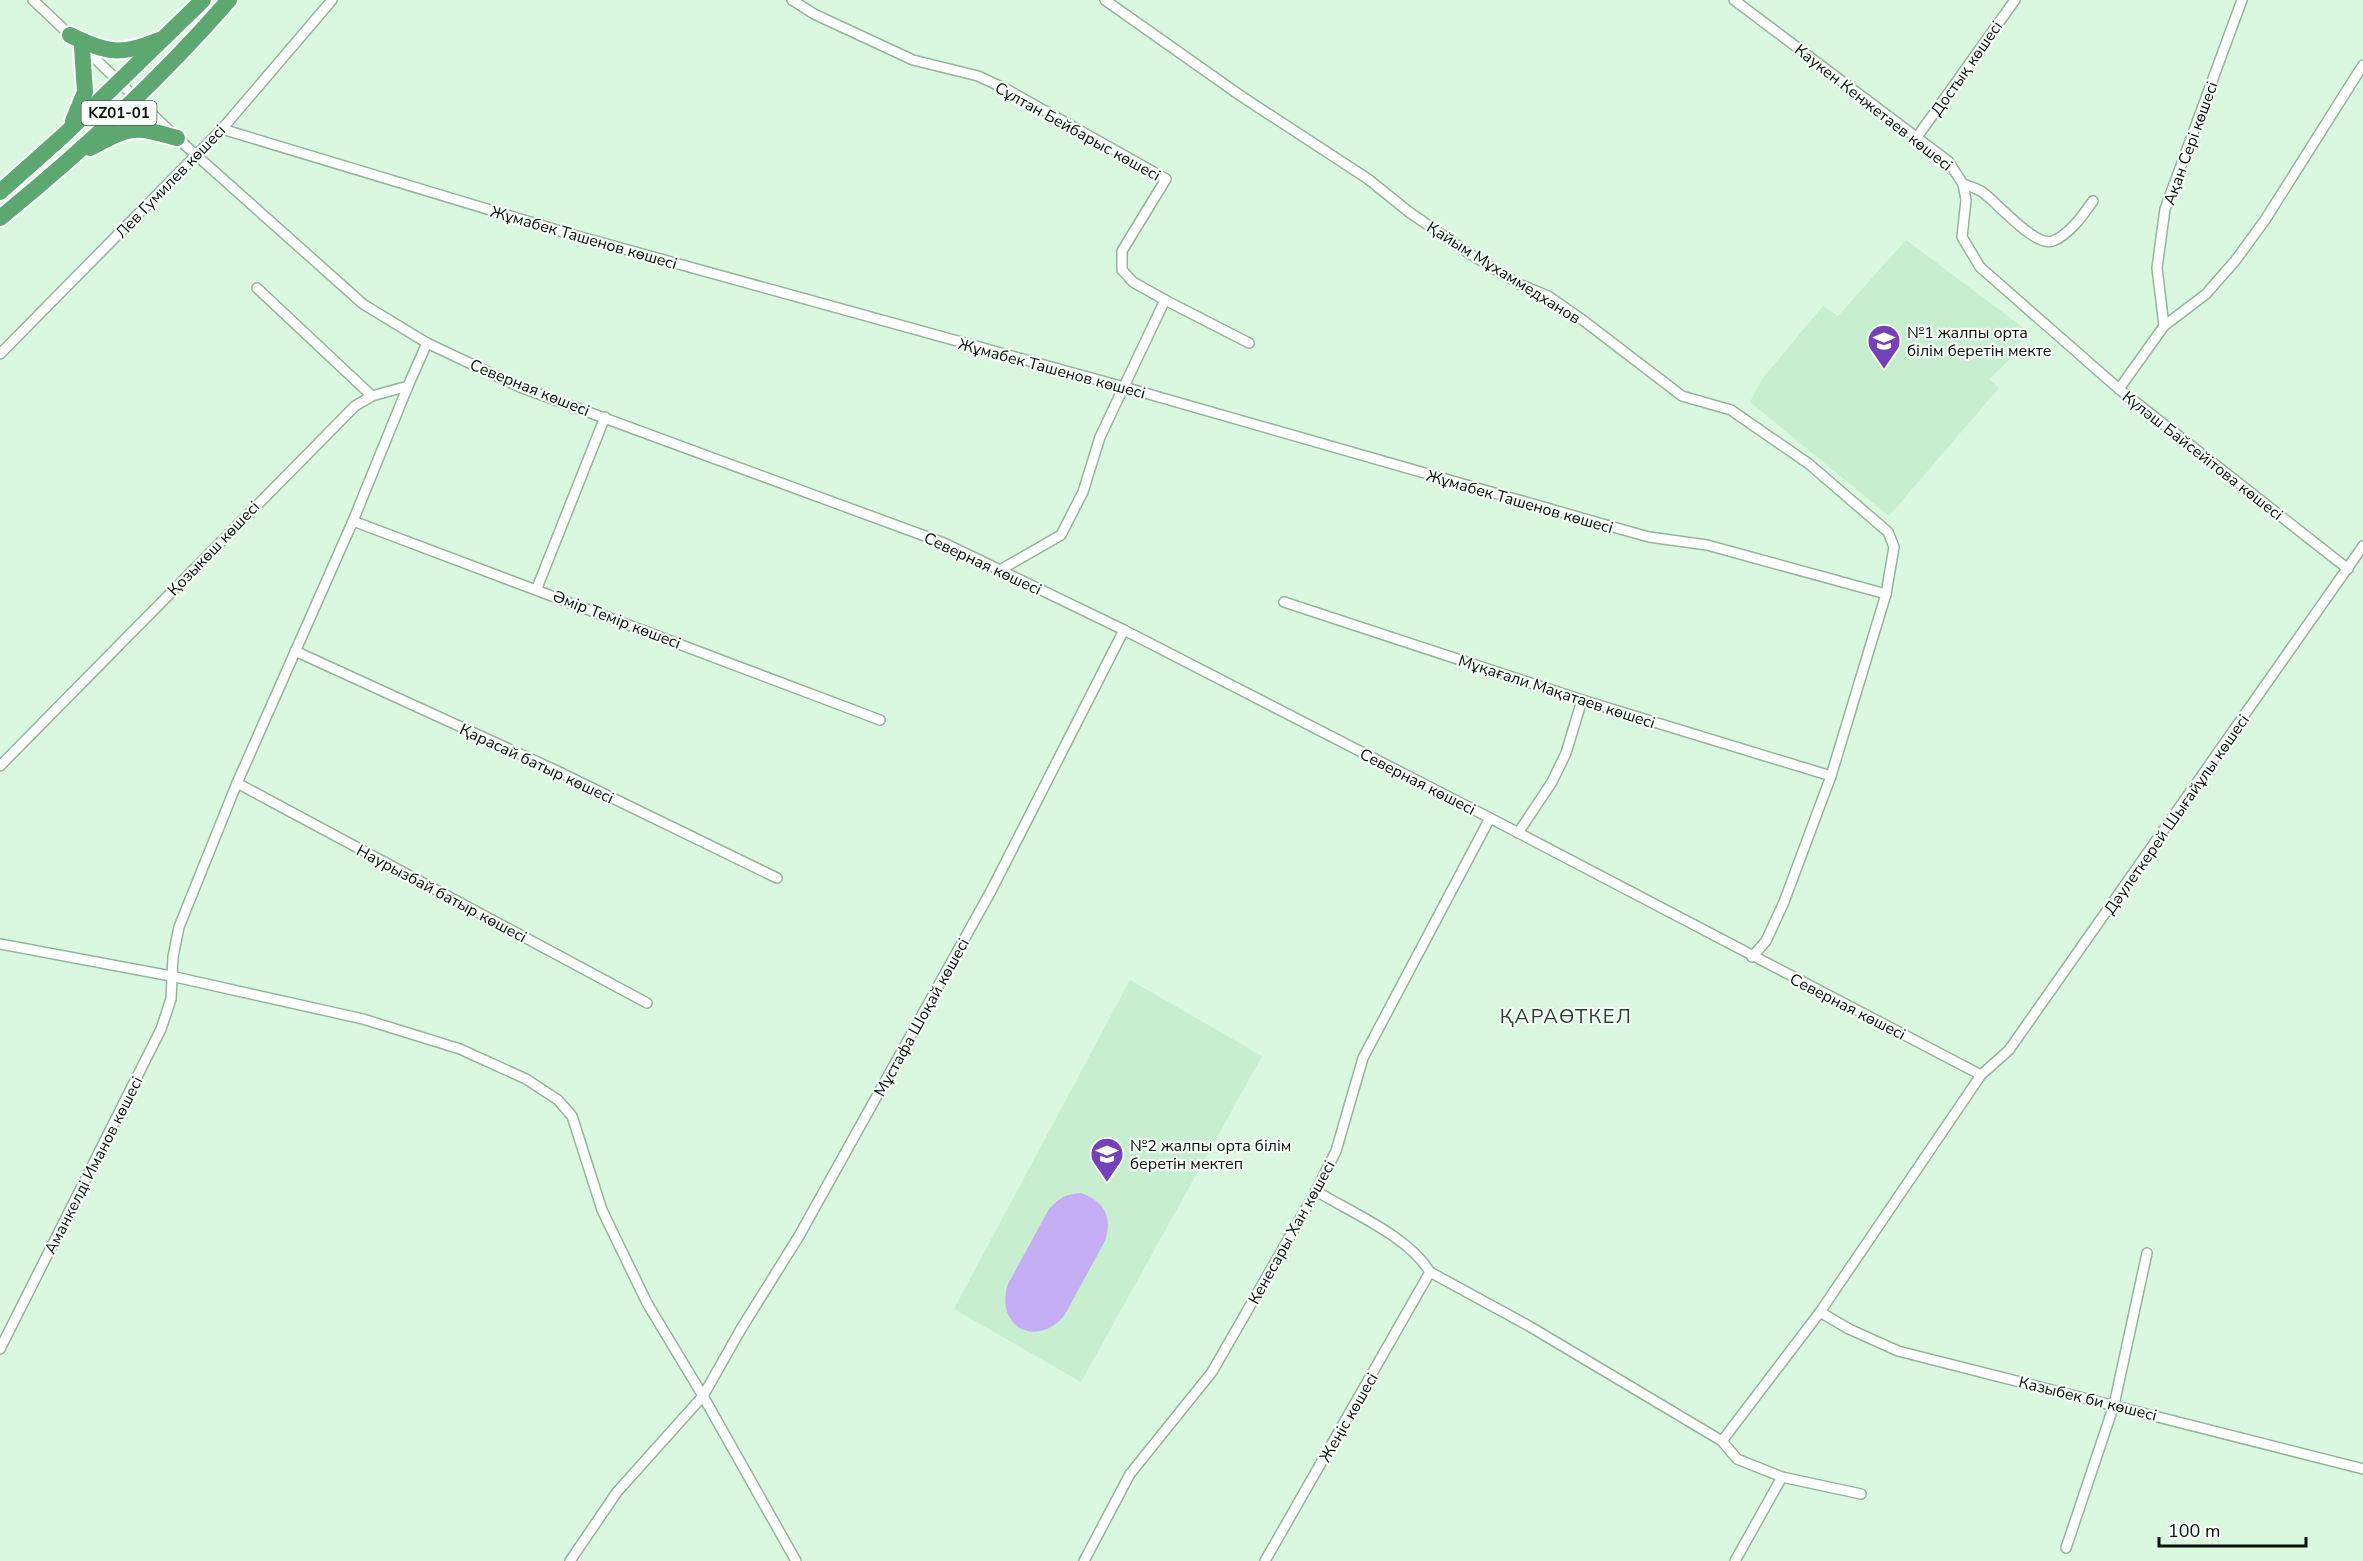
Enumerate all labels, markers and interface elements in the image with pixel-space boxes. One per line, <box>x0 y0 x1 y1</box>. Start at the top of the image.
street label: Достық көшесі <box>1926 17 2008 121</box>
street label: Каукен Кенжетаев көшесі <box>1790 39 1957 176</box>
street label: Сұлтан Бейбарыс көшесі <box>991 77 1164 187</box>
street label: Ақан Сері көшесі <box>2158 79 2223 208</box>
road number: KZ01-01 <box>82 101 156 125</box>
street label: Лев Гумилев көшесі <box>111 120 231 243</box>
street label: Жұмабек Ташенов көшесі <box>488 201 680 275</box>
street label: Қайым Мұхаммедханов <box>1422 216 1585 329</box>
place label: №1 жалпы орта білім беретін мекте <box>1907 322 2051 362</box>
school or university icon: №1 жалпы орта білім беретін мекте <box>1866 323 1902 370</box>
street label: Жұмабек Ташенов көшесі <box>956 333 1148 405</box>
street label: Северная көшесі <box>466 354 593 422</box>
street label: Күләш Байсейітова көшесі <box>2117 386 2287 526</box>
street label: Жұмабек Ташенов көшесі <box>1424 465 1616 539</box>
street label: Қозыкөш көшесі <box>163 496 265 601</box>
street label: Северная көшесі <box>920 527 1045 601</box>
street label: Әмір Темір көшесі <box>549 585 684 655</box>
street label: Мұқағали Мақатаев көшесі <box>1455 650 1658 734</box>
street label: Дәулеткерей Шығайұлы көшесі <box>2099 710 2255 919</box>
street label: Қарасай батыр көшесі <box>456 719 617 809</box>
street label: Северная көшесі <box>1356 743 1479 821</box>
street label: Наурызбай батыр көшесі <box>353 840 531 948</box>
street label: Мұстафа Шоқай көшесі <box>869 934 975 1101</box>
street label: Северная көшесі <box>1786 968 1909 1046</box>
district label: ҚАРАӨТКЕЛ <box>1500 1003 1632 1030</box>
street label: Аманкелді Иманов көшесі <box>39 1073 148 1258</box>
place label: №2 жалпы орта білім беретін мектеп <box>1130 1135 1291 1175</box>
school or university icon: №2 жалпы орта білім беретін мектеп <box>1089 1136 1125 1183</box>
street label: Кенесары Хан көшесі <box>1243 1157 1341 1308</box>
street label: Жеңіс көшесі <box>1314 1369 1383 1466</box>
street label: Казыбек би көшесі <box>2016 1371 2159 1427</box>
scale bar <box>2159 1510 2306 1548</box>
text: 100 m <box>2168 1519 2220 1543</box>

